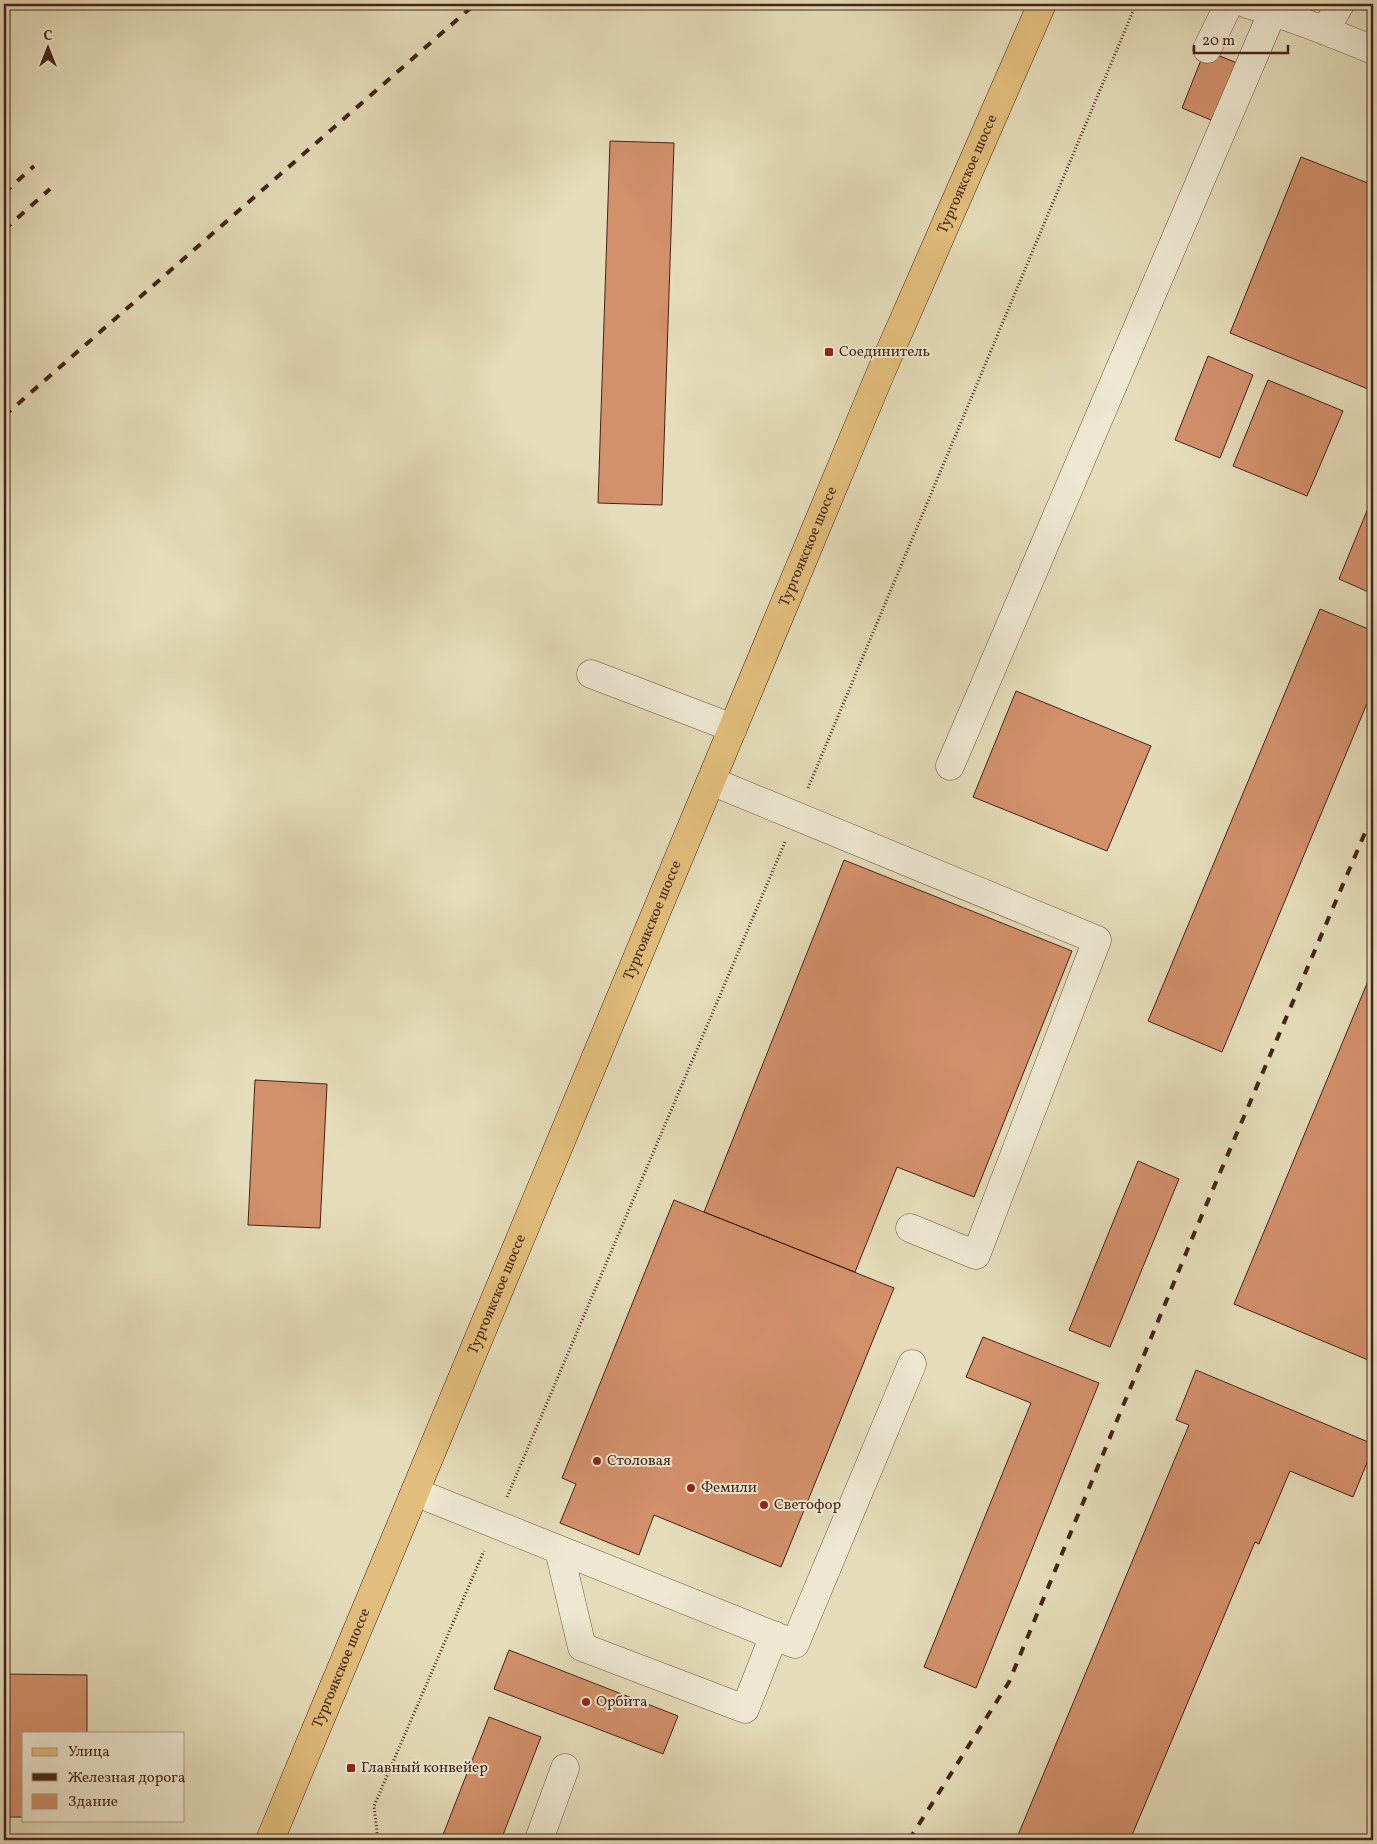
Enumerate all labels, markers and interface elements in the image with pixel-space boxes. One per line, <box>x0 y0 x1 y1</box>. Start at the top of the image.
north arrow <box>22 22 72 72</box>
scale bar <box>1194 22 1288 54</box>
text: С <box>43 27 53 46</box>
text: 20 m <box>1202 31 1235 52</box>
street label: Тургоякское шоссе <box>932 111 1003 237</box>
place label: Соединитель <box>839 342 930 363</box>
marker: Соединитель <box>823 346 835 358</box>
street label: Тургоякское шоссе <box>774 483 843 610</box>
street label: Тургоякское шоссе <box>618 857 687 984</box>
street label: Тургоякское шоссе <box>463 1231 531 1358</box>
place label: Столовая <box>607 1451 671 1472</box>
marker: Столовая <box>591 1455 603 1467</box>
place label: Фемили <box>701 1478 757 1499</box>
marker: Фемили <box>685 1482 697 1494</box>
place label: Светофор <box>774 1495 841 1516</box>
marker: Светофор <box>758 1499 770 1511</box>
street label: Тургоякское шоссе <box>307 1605 376 1732</box>
place label: Орбита <box>596 1692 648 1713</box>
marker: Орбита <box>580 1696 592 1708</box>
legend <box>22 1732 185 1822</box>
text: Улица <box>68 1742 110 1763</box>
place label: Главный конвейер <box>361 1758 488 1779</box>
marker: Главный конвейер <box>345 1762 357 1774</box>
text: Железная дорога <box>68 1768 185 1789</box>
text: Здание <box>68 1792 118 1813</box>

